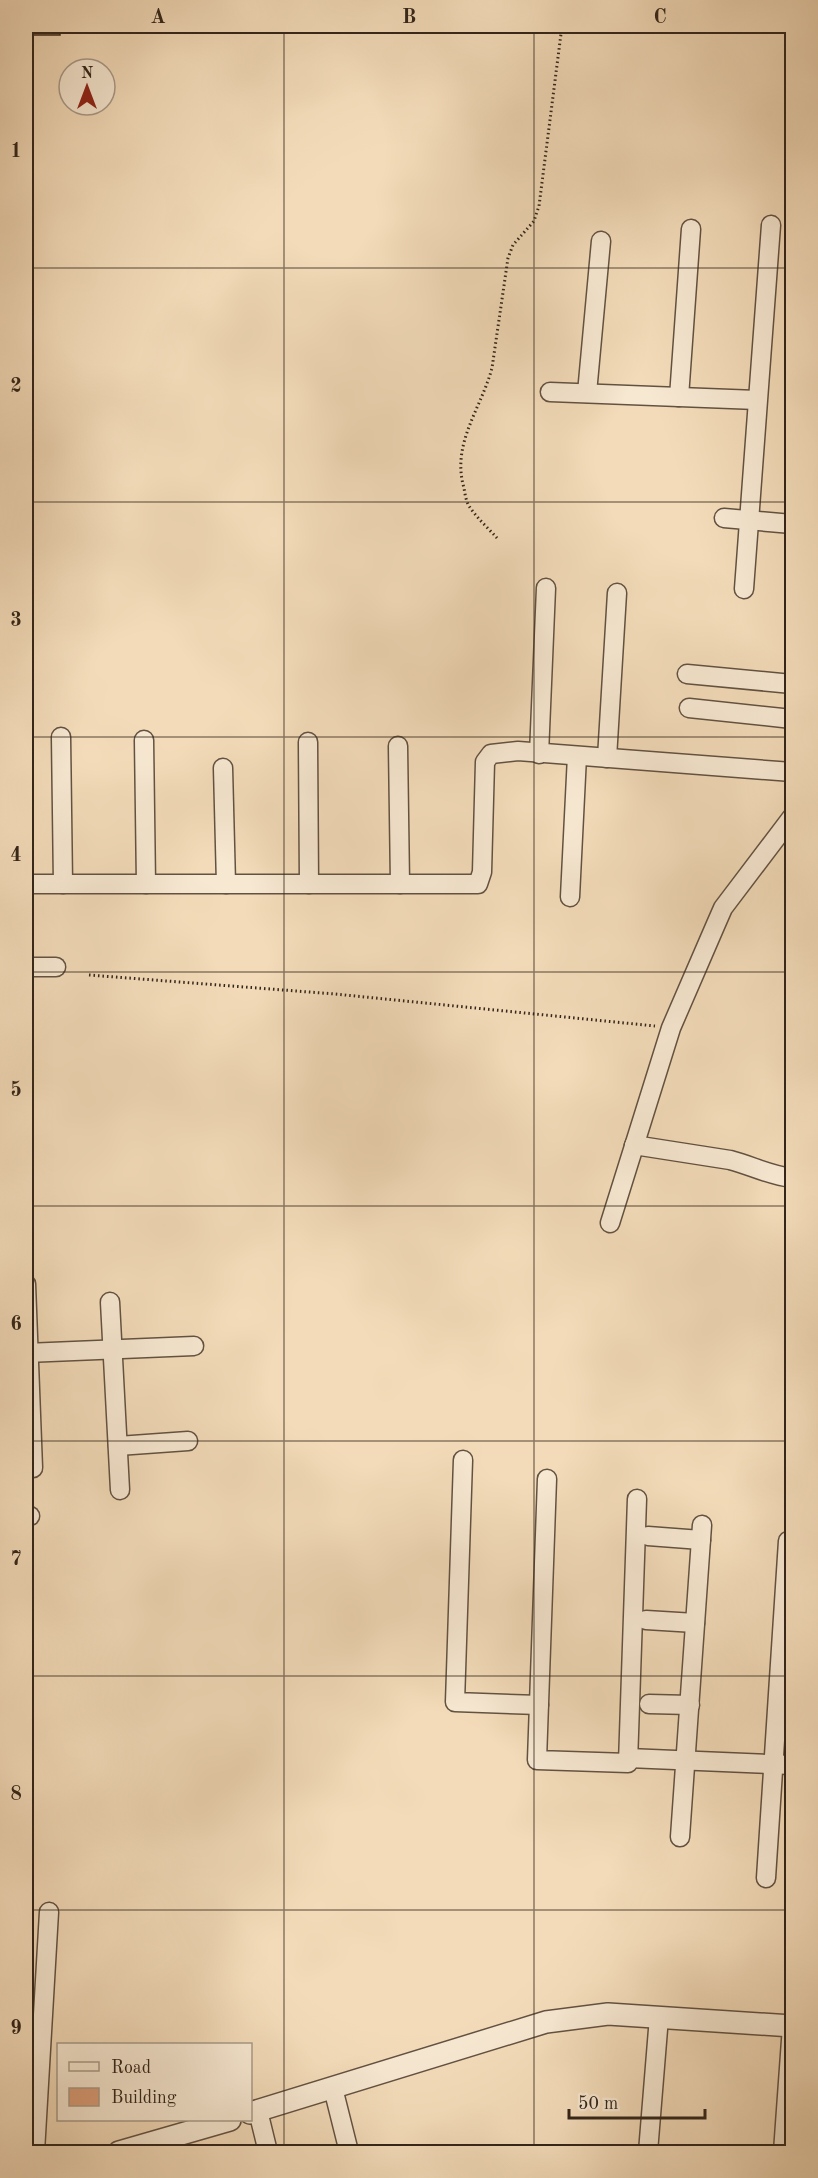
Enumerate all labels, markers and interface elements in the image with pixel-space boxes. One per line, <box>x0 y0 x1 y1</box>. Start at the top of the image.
text: A <box>150 8 166 28</box>
text: B <box>402 8 416 28</box>
text: C <box>653 8 667 28</box>
north arrow <box>57 57 117 117</box>
text: N <box>81 66 94 82</box>
text: 1 <box>10 142 22 162</box>
text: 2 <box>10 377 22 397</box>
text: 3 <box>10 611 22 631</box>
text: 4 <box>10 846 22 866</box>
text: 5 <box>10 1080 22 1101</box>
text: 6 <box>10 1315 22 1335</box>
text: 7 <box>10 1550 22 1570</box>
text: 8 <box>10 1785 22 1805</box>
text: 9 <box>10 2019 22 2039</box>
legend <box>57 2043 252 2121</box>
text: Road <box>111 2059 151 2077</box>
scale bar <box>569 2082 706 2120</box>
text: Building <box>111 2089 177 2107</box>
text: 50 m <box>578 2095 618 2113</box>

